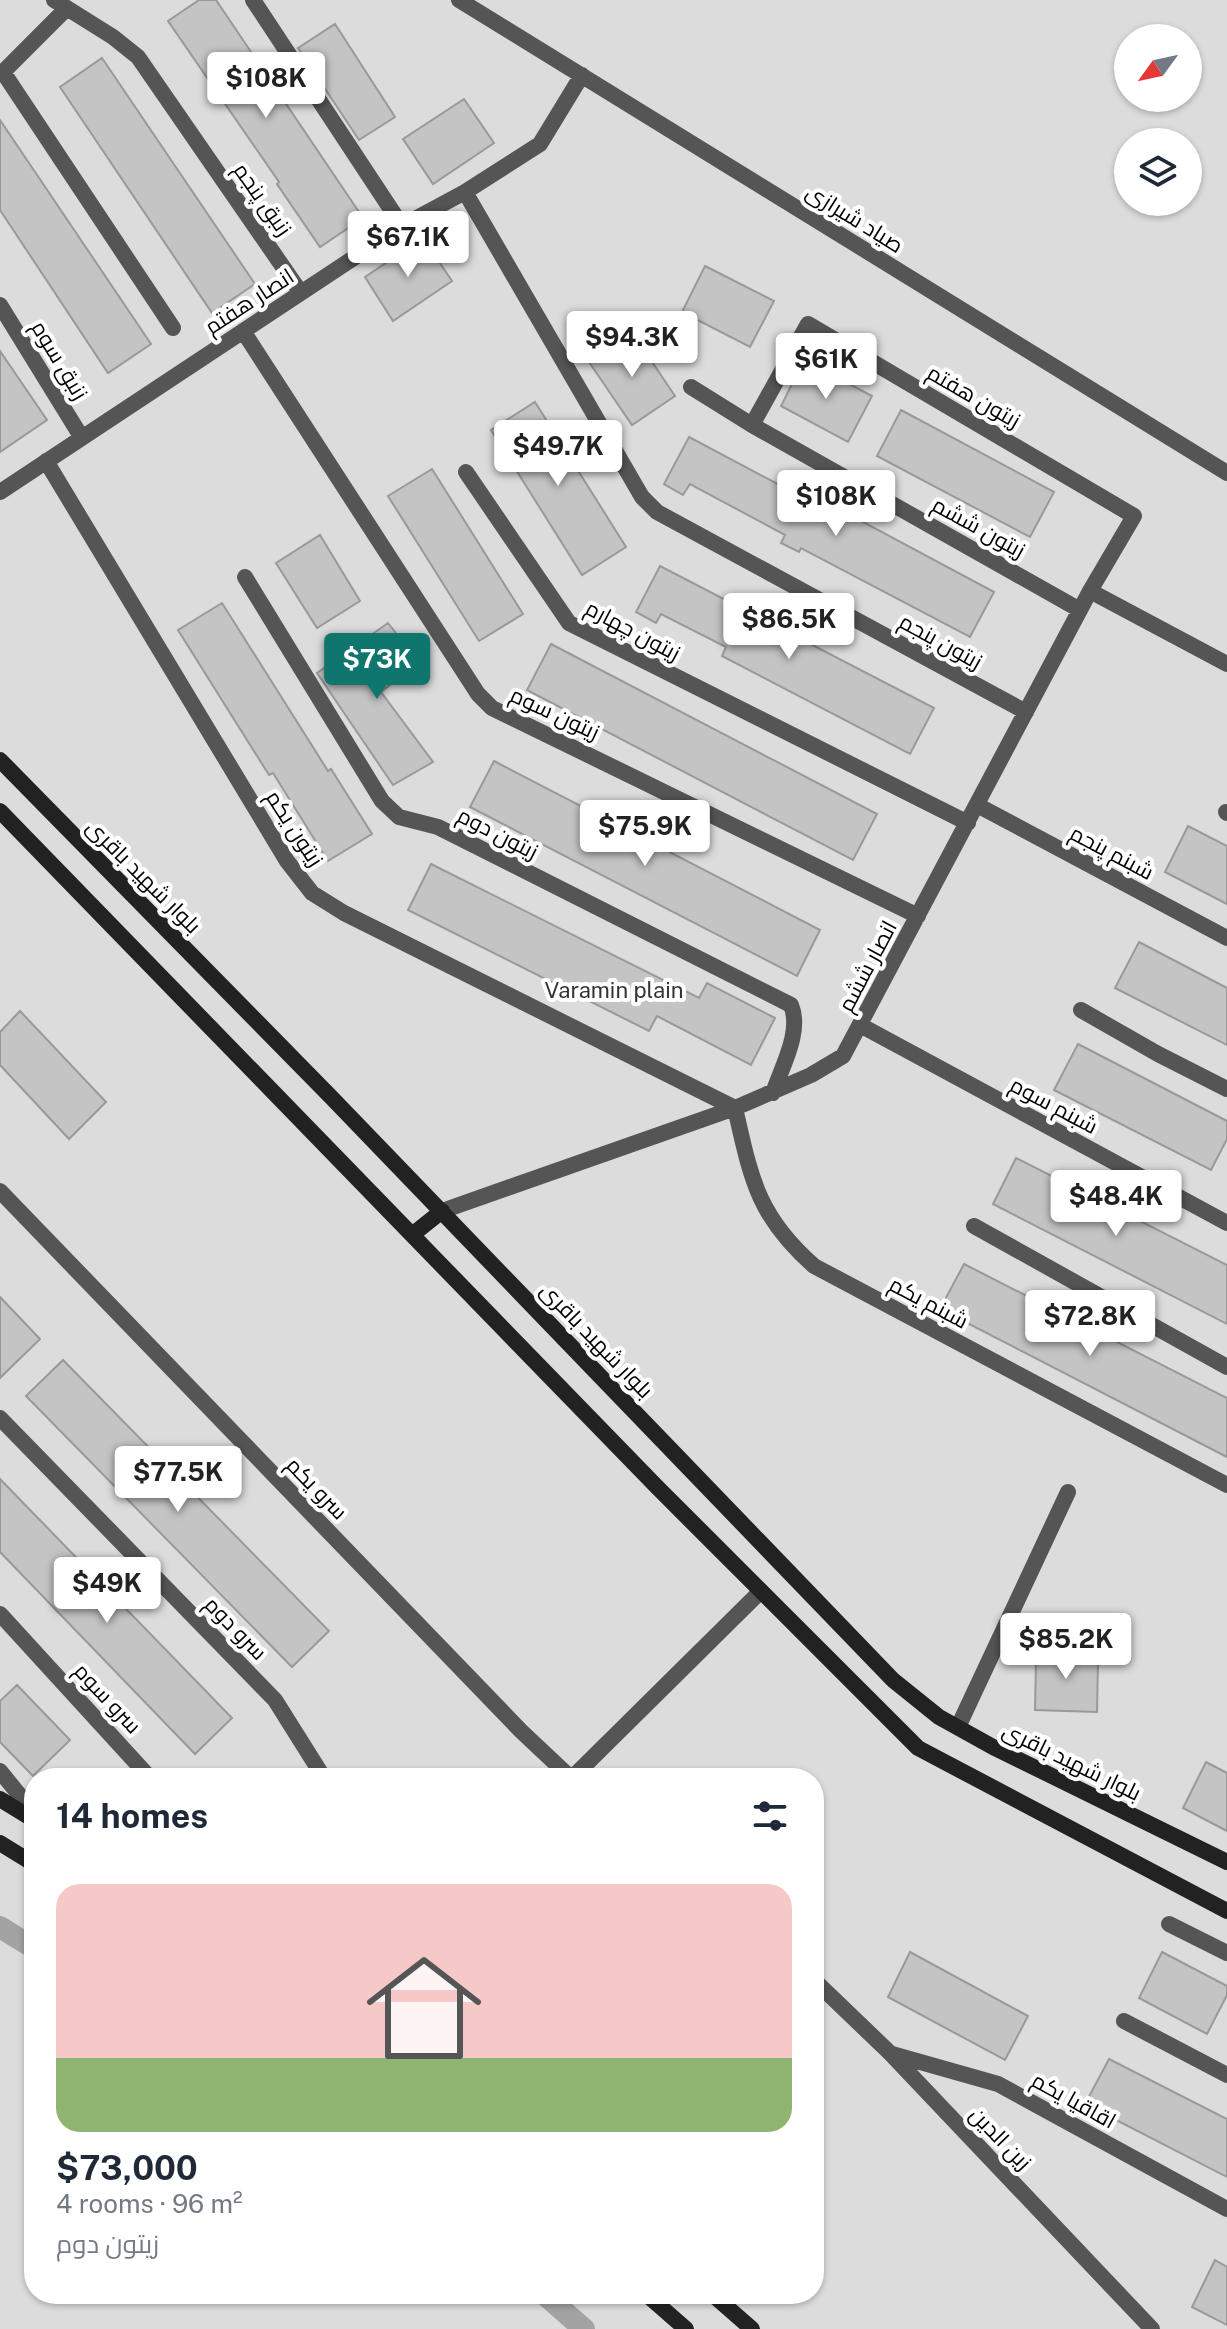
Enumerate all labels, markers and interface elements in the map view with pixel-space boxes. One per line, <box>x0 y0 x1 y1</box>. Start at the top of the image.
north arrow <box>1114 24 1202 112</box>
map controls <box>1114 24 1202 216</box>
pin: $108K <box>210 52 322 120</box>
text: $108K <box>225 62 307 93</box>
button: layers <box>1114 128 1202 216</box>
street label: زنبق پنجم <box>226 157 298 242</box>
street label: صیاد شیرازی <box>802 178 908 258</box>
pin: $67.1K <box>343 211 473 279</box>
text: $67.1K <box>366 221 450 252</box>
street label: انصار هفتم <box>200 263 300 342</box>
pin: $94.3K <box>567 311 697 379</box>
street label: زنبق سوم <box>24 316 94 406</box>
text: $94.3K <box>585 321 679 352</box>
pin: $61K <box>779 333 873 401</box>
text: $61K <box>794 343 858 374</box>
street label: زیتون هفتم <box>921 359 1025 436</box>
pin: $49.7K <box>493 420 623 488</box>
text: $49.7K <box>512 430 604 461</box>
pin: $108K <box>780 470 892 538</box>
text: $108K <box>795 480 877 511</box>
street label: زیتون ششم <box>926 491 1030 566</box>
pin: $86.5K <box>724 593 854 661</box>
street label: زیتون چهارم <box>580 594 685 668</box>
text: $86.5K <box>741 603 837 634</box>
street label: زیتون پنجم <box>893 608 987 677</box>
pin: $73K <box>330 633 424 701</box>
text: $73K <box>342 643 412 674</box>
street label: زیتون سوم <box>505 681 604 748</box>
street label: زیتون یکم <box>258 785 329 873</box>
pin: $75.9K <box>580 800 710 868</box>
street label: زیتون دوم <box>452 802 543 867</box>
text: $75.9K <box>598 810 692 841</box>
street label: بلوار شهید باقری <box>81 814 206 939</box>
street label: شبنم پنجم <box>1064 819 1158 888</box>
street label: انصار ششم <box>832 916 905 1018</box>
park label: Varamin plain <box>544 977 684 1003</box>
street label: شبنم سوم <box>1004 1071 1102 1142</box>
pin: $48.4K <box>1051 1170 1181 1238</box>
text: $48.4K <box>1069 1180 1163 1211</box>
street label: شبنم یکم <box>884 1270 973 1336</box>
street label: بلوار شهید باقری <box>535 1277 659 1404</box>
pin: $72.8K <box>1025 1290 1155 1358</box>
text: $72.8K <box>1043 1300 1137 1331</box>
pin: $77.5K <box>113 1446 243 1514</box>
street label: سرو یکم <box>279 1451 353 1527</box>
text: $77.5K <box>133 1456 223 1487</box>
pin: $49K <box>60 1557 154 1625</box>
text: $49K <box>72 1567 142 1598</box>
street label: سرو دوم <box>197 1591 272 1667</box>
pin: $85.2K <box>1001 1613 1131 1681</box>
text: $85.2K <box>1018 1623 1114 1654</box>
street label: سرو سوم <box>67 1658 147 1741</box>
street label: بلوار شهید باقری <box>998 1716 1145 1807</box>
icon: filters <box>748 1794 792 1838</box>
text: 14 homes <box>56 1796 208 1836</box>
icon: home <box>352 1936 496 2080</box>
street label: اقاقیا یکم <box>1026 2066 1121 2136</box>
street label: زین الدین <box>964 2101 1037 2176</box>
text: $73,000 <box>56 2148 198 2188</box>
text: 4 rooms · 96 m² <box>56 2188 242 2219</box>
text: زیتون دوم <box>56 2228 159 2259</box>

